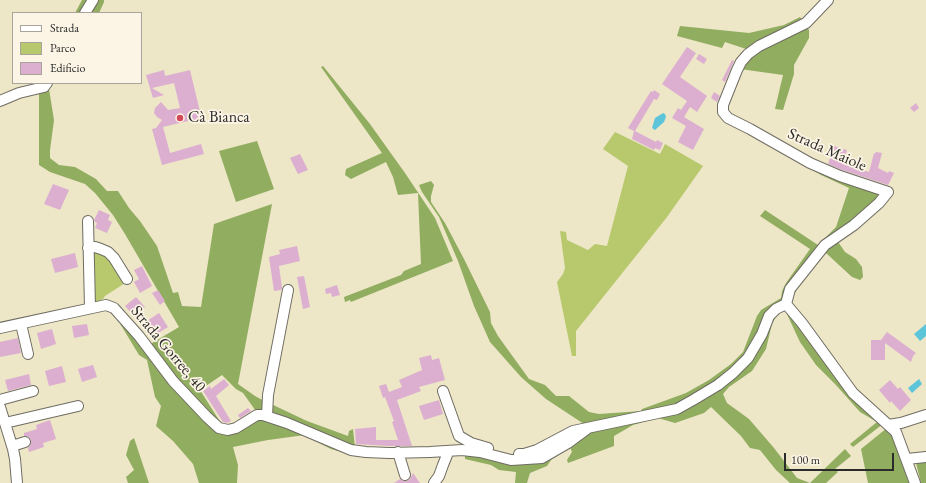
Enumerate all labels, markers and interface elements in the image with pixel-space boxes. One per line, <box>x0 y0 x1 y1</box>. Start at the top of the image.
legend <box>12 12 142 84</box>
text: Strada <box>50 20 79 36</box>
text: Parco <box>50 40 75 56</box>
text: Edificio <box>50 60 85 76</box>
place label: Cà Bianca <box>188 108 250 128</box>
marker: Cà Bianca <box>175 113 185 123</box>
street label: Strada Maiole <box>785 124 869 176</box>
street label: Strada Gorree, 40 <box>126 302 210 396</box>
scale bar <box>786 445 896 471</box>
text: 100 m <box>791 452 820 468</box>

